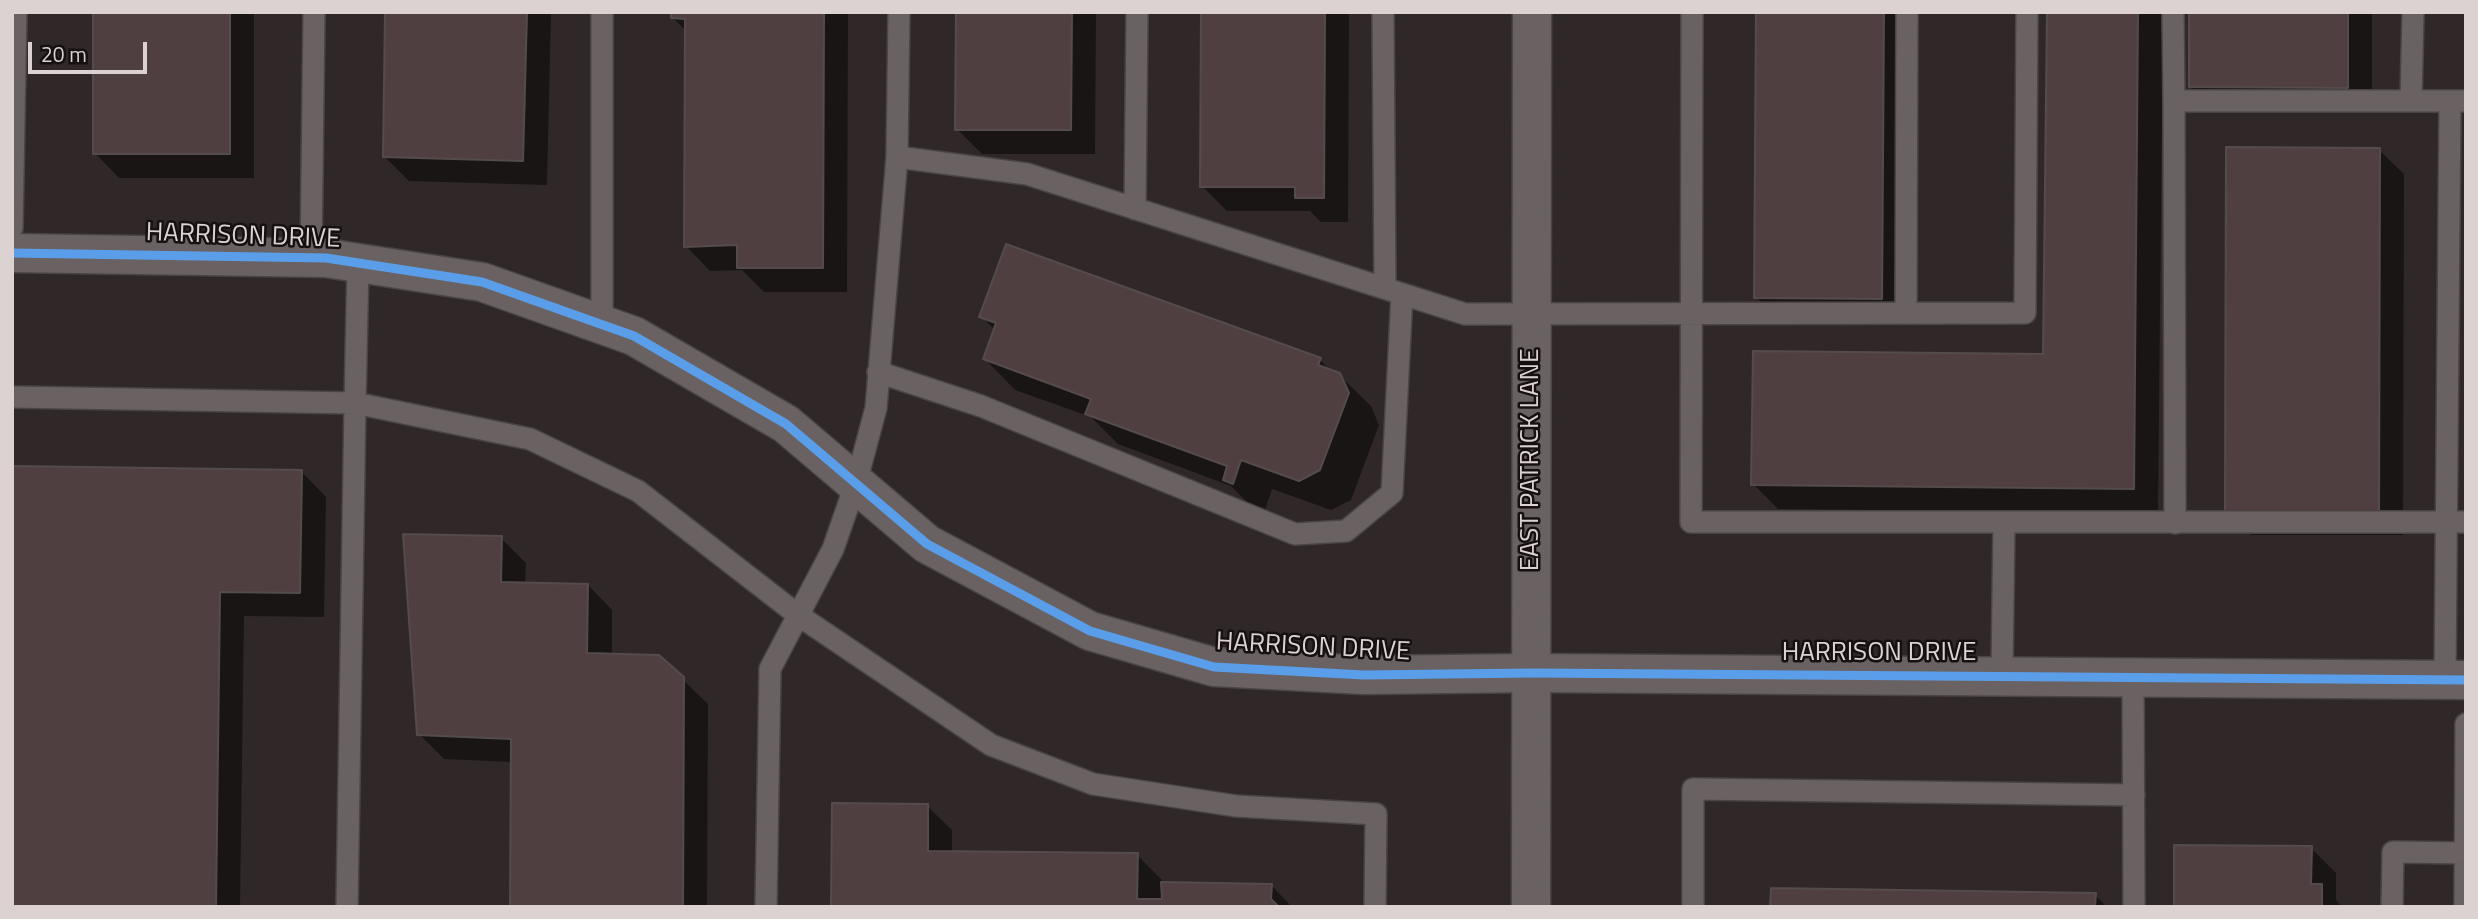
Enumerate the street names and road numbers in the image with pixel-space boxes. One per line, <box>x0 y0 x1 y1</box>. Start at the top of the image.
street label: HARRISON DRIVE <box>145 218 341 256</box>
street label: EAST PATRICK LANE <box>1516 349 1548 571</box>
street label: HARRISON DRIVE <box>1215 627 1411 669</box>
street label: HARRISON DRIVE <box>1782 638 1976 670</box>

